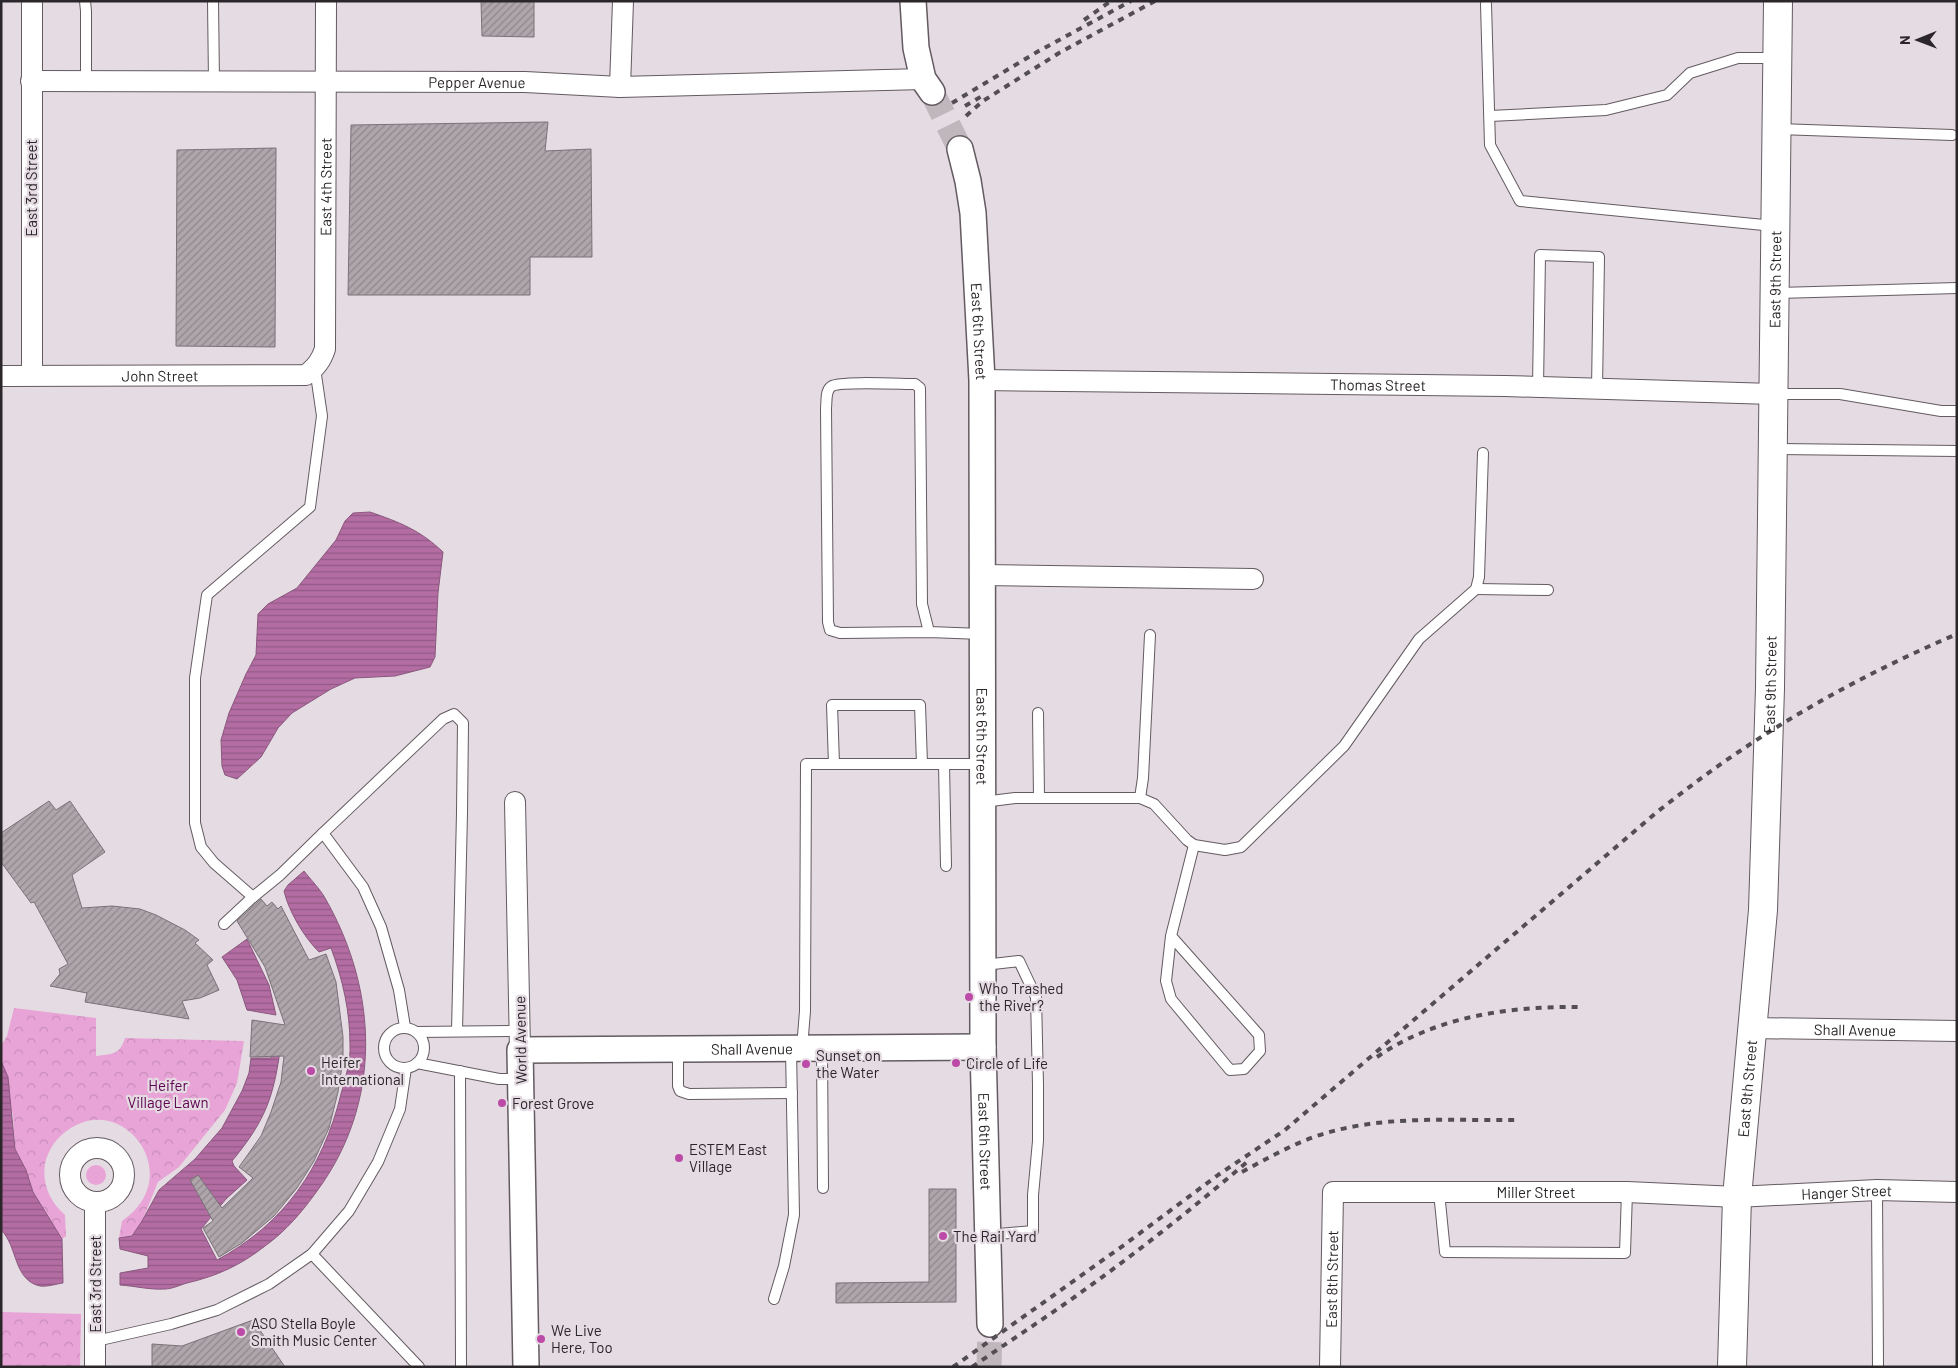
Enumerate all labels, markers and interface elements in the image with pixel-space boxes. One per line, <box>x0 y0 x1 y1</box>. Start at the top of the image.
north arrow <box>1893 15 1943 65</box>
text: N <box>1896 35 1913 45</box>
street label: Pepper Avenue <box>428 73 526 91</box>
street label: East 4th Street <box>316 138 335 236</box>
street label: East 3rd Street <box>22 139 40 237</box>
street label: East 9th Street <box>1765 230 1784 328</box>
street label: East 6th Street <box>968 282 991 381</box>
street label: John Street <box>121 366 199 385</box>
street label: Thomas Street <box>1330 375 1426 394</box>
street label: East 9th Street <box>1760 635 1780 734</box>
street label: East 6th Street <box>973 688 992 785</box>
place label: Who Trashed the River? <box>979 979 1064 1014</box>
marker: Who Trashed the River? <box>963 991 975 1003</box>
street label: World Avenue <box>510 996 530 1084</box>
street label: Shall Avenue <box>1814 1020 1896 1039</box>
street label: Shall Avenue <box>711 1039 793 1058</box>
street label: East 9th Street <box>1733 1039 1760 1138</box>
place label: Sunset on the Water <box>816 1046 881 1081</box>
place label: Heifer International <box>321 1053 404 1088</box>
place label: Circle of Life <box>966 1054 1048 1072</box>
marker: Circle of Life <box>950 1057 962 1069</box>
marker: Sunset on the Water <box>800 1058 812 1070</box>
marker: Heifer International <box>305 1065 317 1077</box>
park label: Heifer Village Lawn <box>127 1076 209 1111</box>
street label: East 6th Street <box>975 1092 996 1190</box>
place label: Forest Grove <box>512 1094 594 1112</box>
marker: Forest Grove <box>496 1097 508 1109</box>
place label: ESTEM East Village <box>689 1140 767 1175</box>
marker: ESTEM East Village <box>673 1152 685 1164</box>
street label: Hanger Street <box>1801 1181 1892 1203</box>
street label: Miller Street <box>1497 1183 1575 1201</box>
place label: The Rail Yard <box>953 1227 1037 1245</box>
marker: The Rail Yard <box>937 1230 949 1242</box>
street label: East 8th Street <box>1322 1230 1341 1328</box>
street label: East 3rd Street <box>86 1235 104 1333</box>
place label: ASO Stella Boyle Smith Music Center <box>251 1314 378 1349</box>
place label: We Live Here, Too <box>551 1321 613 1356</box>
marker: ASO Stella Boyle Smith Music Center <box>235 1326 247 1338</box>
marker: We Live Here, Too <box>535 1333 547 1345</box>

